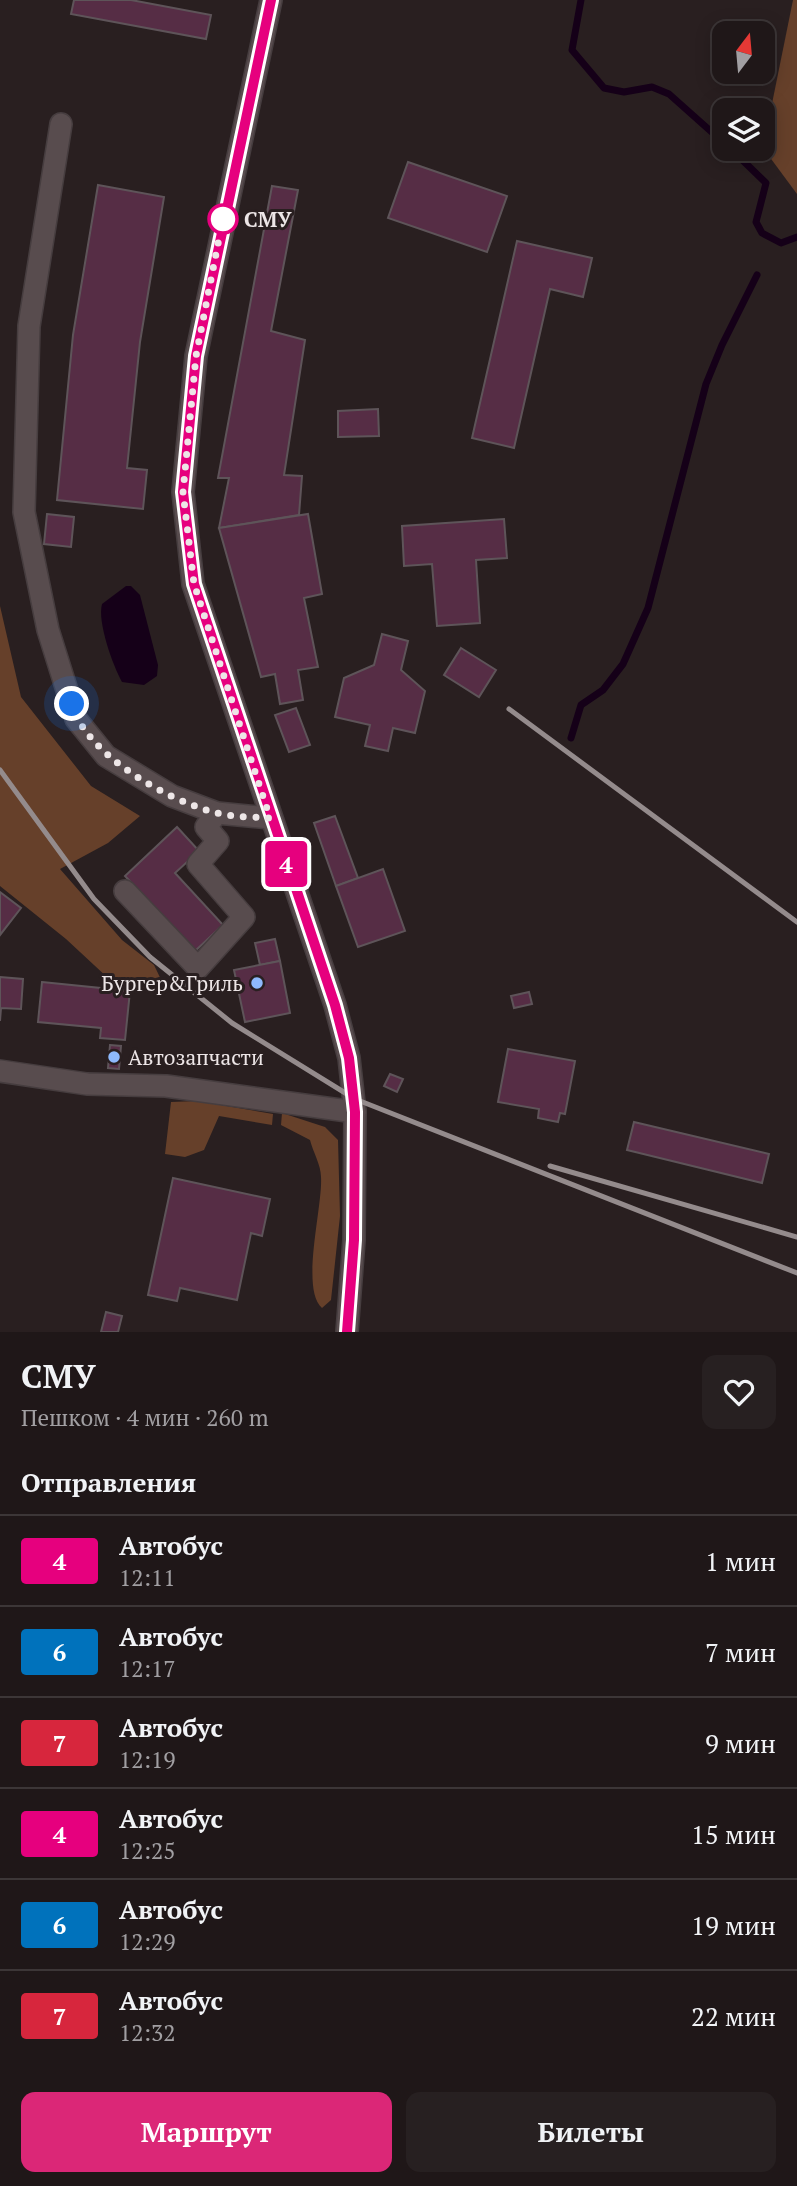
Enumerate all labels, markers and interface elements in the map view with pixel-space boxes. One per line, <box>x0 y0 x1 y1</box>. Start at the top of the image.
north arrow <box>712 21 775 84</box>
map controls <box>712 21 775 161</box>
button: layers <box>712 98 775 161</box>
marker: СМУ <box>208 204 238 234</box>
place label: СМУ <box>244 205 292 233</box>
your location <box>54 686 89 721</box>
line badge: 4 <box>263 841 309 887</box>
text: 4 <box>279 848 293 880</box>
place label: Бургер&Гриль <box>101 969 243 997</box>
marker: Бургер&Гриль <box>249 975 265 991</box>
place label: Автозапчасти <box>128 1043 264 1071</box>
marker: Автозапчасти <box>106 1049 122 1065</box>
text: СМУ <box>21 1354 96 1397</box>
button: heart <box>702 1355 776 1429</box>
text: Пешком · 4 мин · 260 m <box>21 1402 268 1433</box>
text: Отправления <box>21 1465 196 1499</box>
text: Автобус <box>119 1528 223 1562</box>
text: 1 мин <box>705 1544 776 1578</box>
text: 4 <box>53 1545 66 1577</box>
text: 12:11 <box>119 1562 176 1593</box>
text: Автобус <box>119 1619 223 1653</box>
text: 7 мин <box>705 1635 776 1669</box>
text: 6 <box>53 1636 66 1668</box>
text: 12:17 <box>119 1653 176 1684</box>
text: Автобус <box>119 1710 223 1744</box>
text: 9 мин <box>705 1726 776 1760</box>
text: 7 <box>53 1727 66 1759</box>
text: 12:19 <box>119 1744 176 1775</box>
text: Автобус <box>119 1801 223 1835</box>
text: 15 мин <box>691 1817 776 1851</box>
text: 4 <box>53 1818 66 1850</box>
text: 12:25 <box>119 1835 176 1866</box>
text: Автобус <box>119 1892 223 1926</box>
text: 19 мин <box>691 1908 776 1942</box>
text: 6 <box>53 1909 66 1941</box>
text: 12:29 <box>119 1926 176 1957</box>
text: Автобус <box>119 1983 223 2017</box>
text: 22 мин <box>691 1999 776 2033</box>
text: 7 <box>53 2000 66 2032</box>
text: 12:32 <box>119 2017 176 2048</box>
button: Маршрут <box>21 2092 392 2172</box>
button: Билеты <box>406 2092 776 2172</box>

